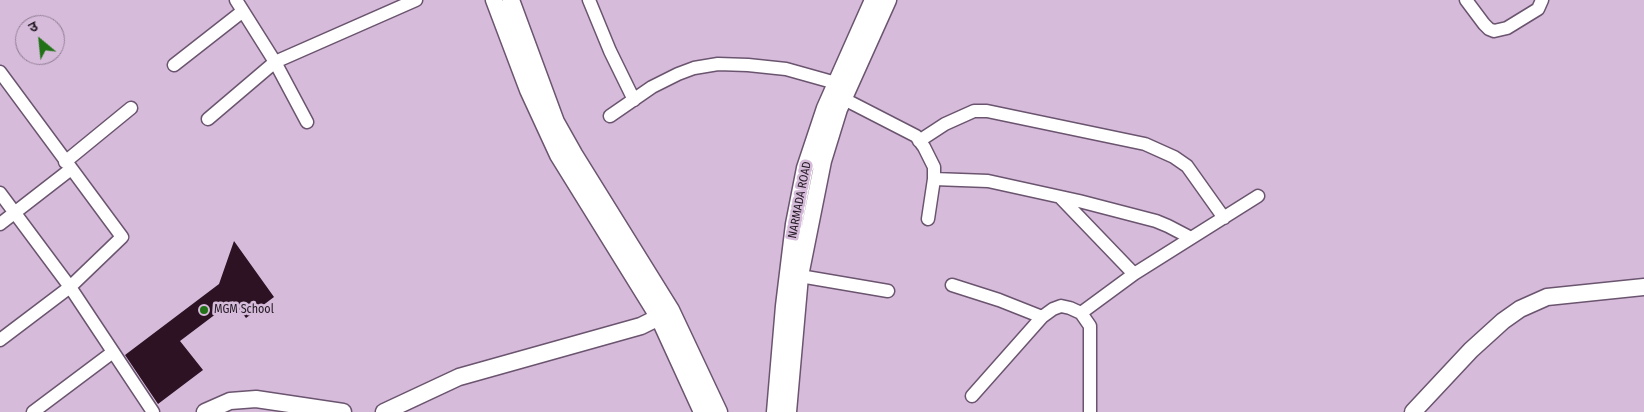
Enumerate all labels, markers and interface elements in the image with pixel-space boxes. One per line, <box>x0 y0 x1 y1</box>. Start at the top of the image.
north arrow <box>15 15 65 65</box>
text: उ <box>26 18 41 37</box>
street label: NARMADA ROAD <box>785 160 815 240</box>
place label: MGM School <box>214 303 274 317</box>
marker: MGM School <box>198 304 210 316</box>

